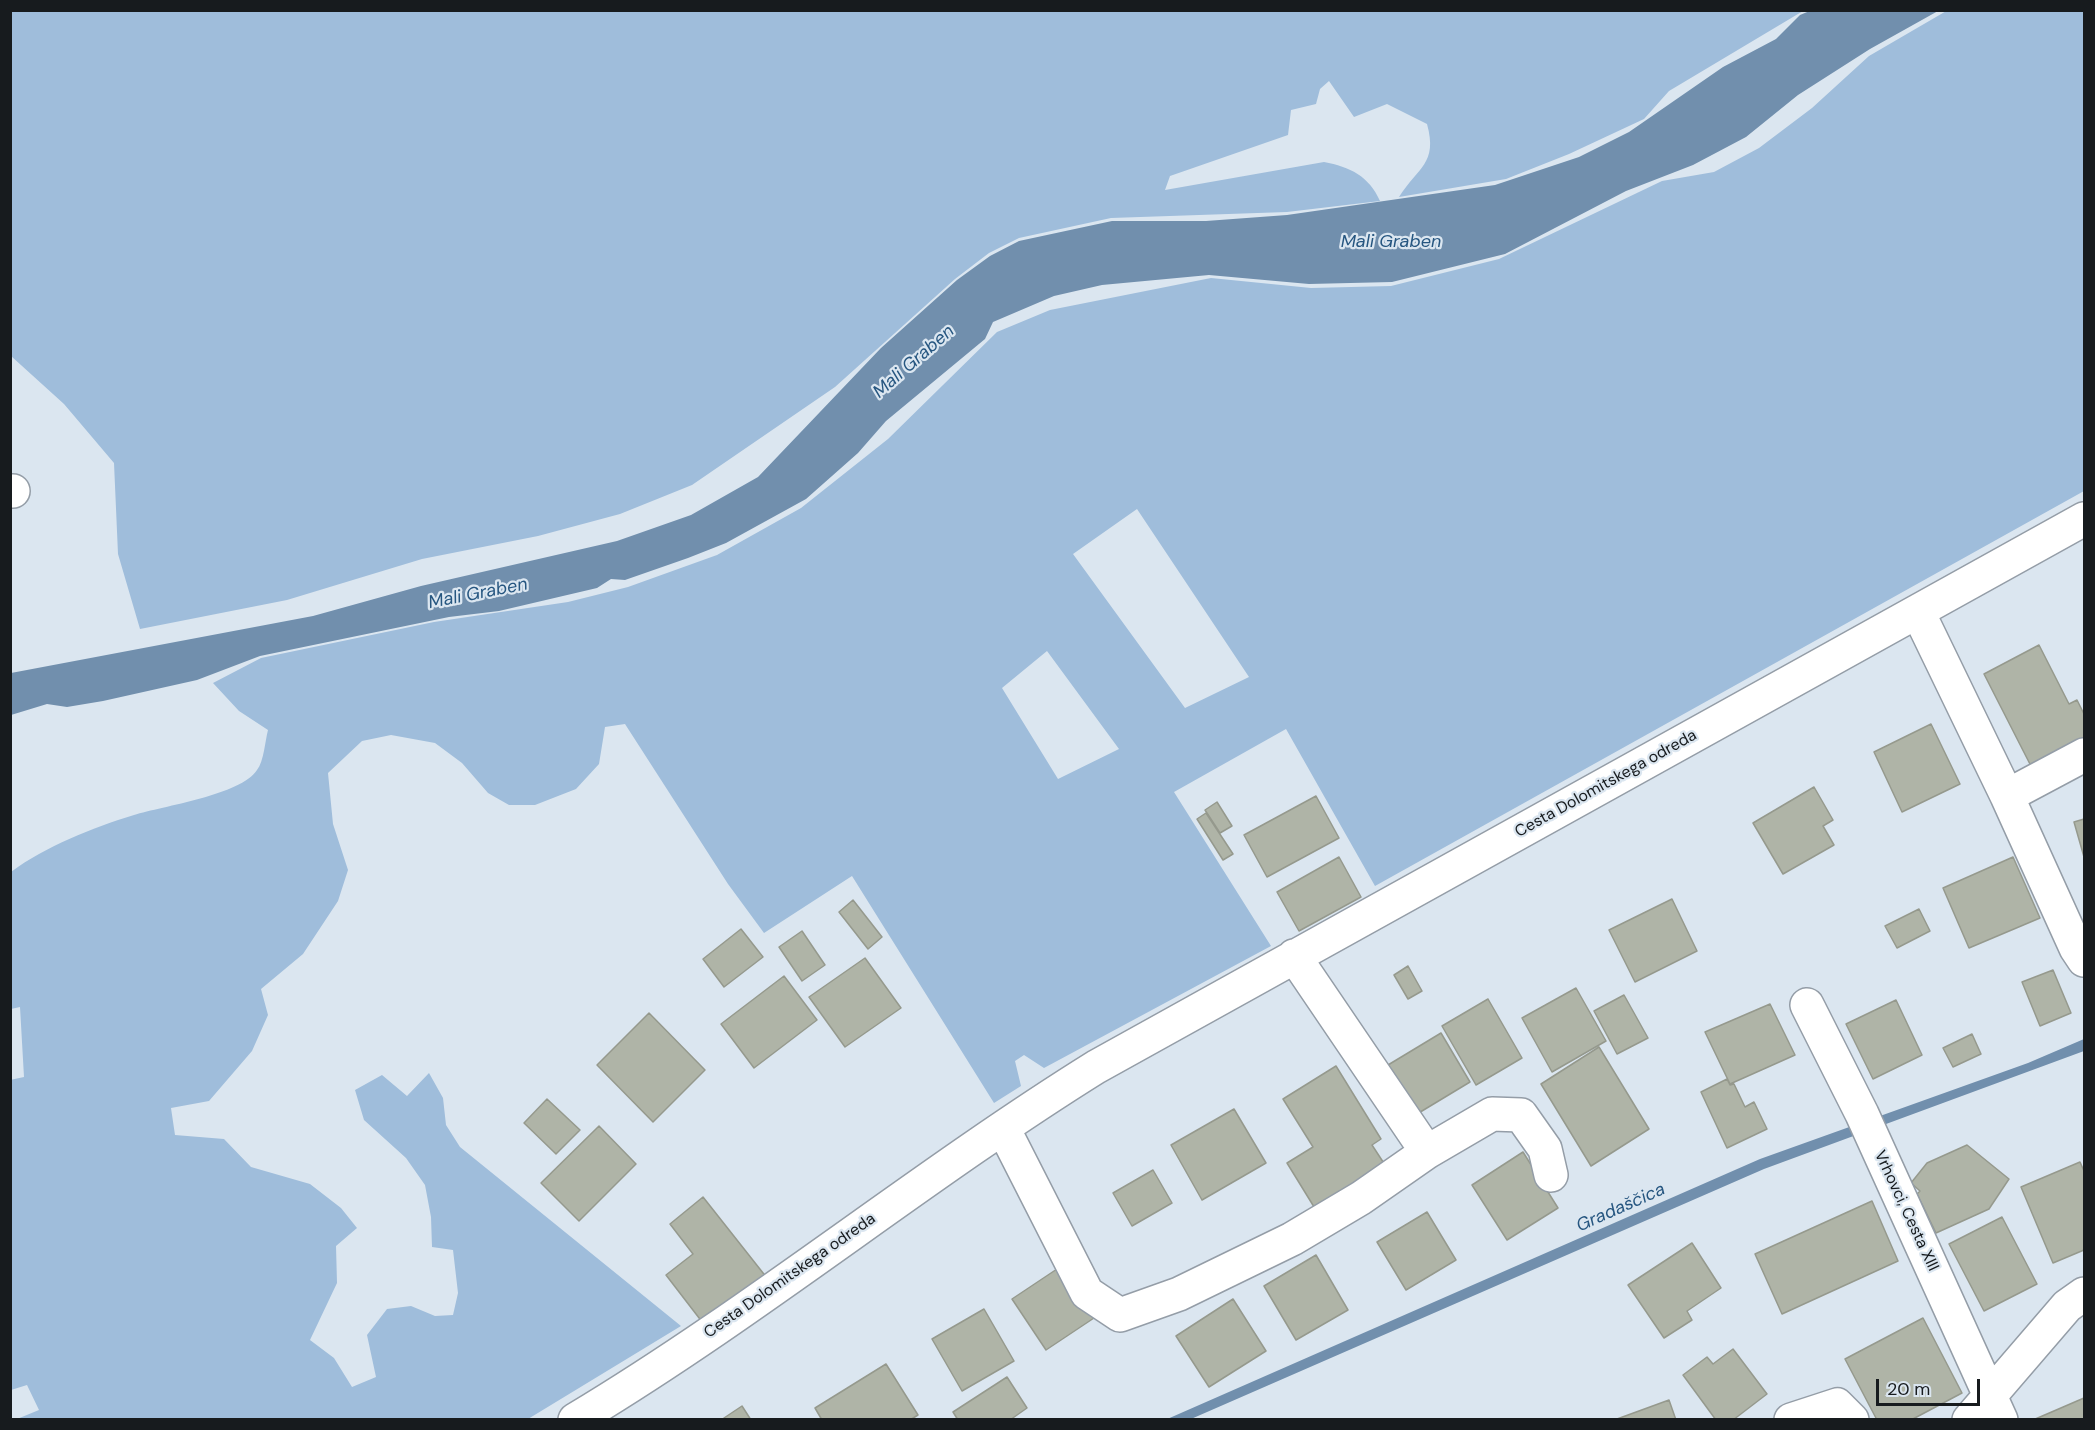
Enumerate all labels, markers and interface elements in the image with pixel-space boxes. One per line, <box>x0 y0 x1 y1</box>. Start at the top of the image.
water label: Mali Graben <box>1341 231 1441 253</box>
water label: Mali Graben <box>869 321 959 403</box>
water label: Mali Graben <box>427 574 529 614</box>
street label: Cesta Dolomitskega odreda <box>1512 726 1700 842</box>
street label: Vrhovci, Cesta XIII <box>1870 1148 1942 1274</box>
water label: Gradaščica <box>1573 1179 1669 1237</box>
street label: Cesta Dolomitskega odreda <box>701 1209 879 1343</box>
scale bar <box>1879 1367 1982 1405</box>
text: 20 m <box>1887 1377 1930 1401</box>

